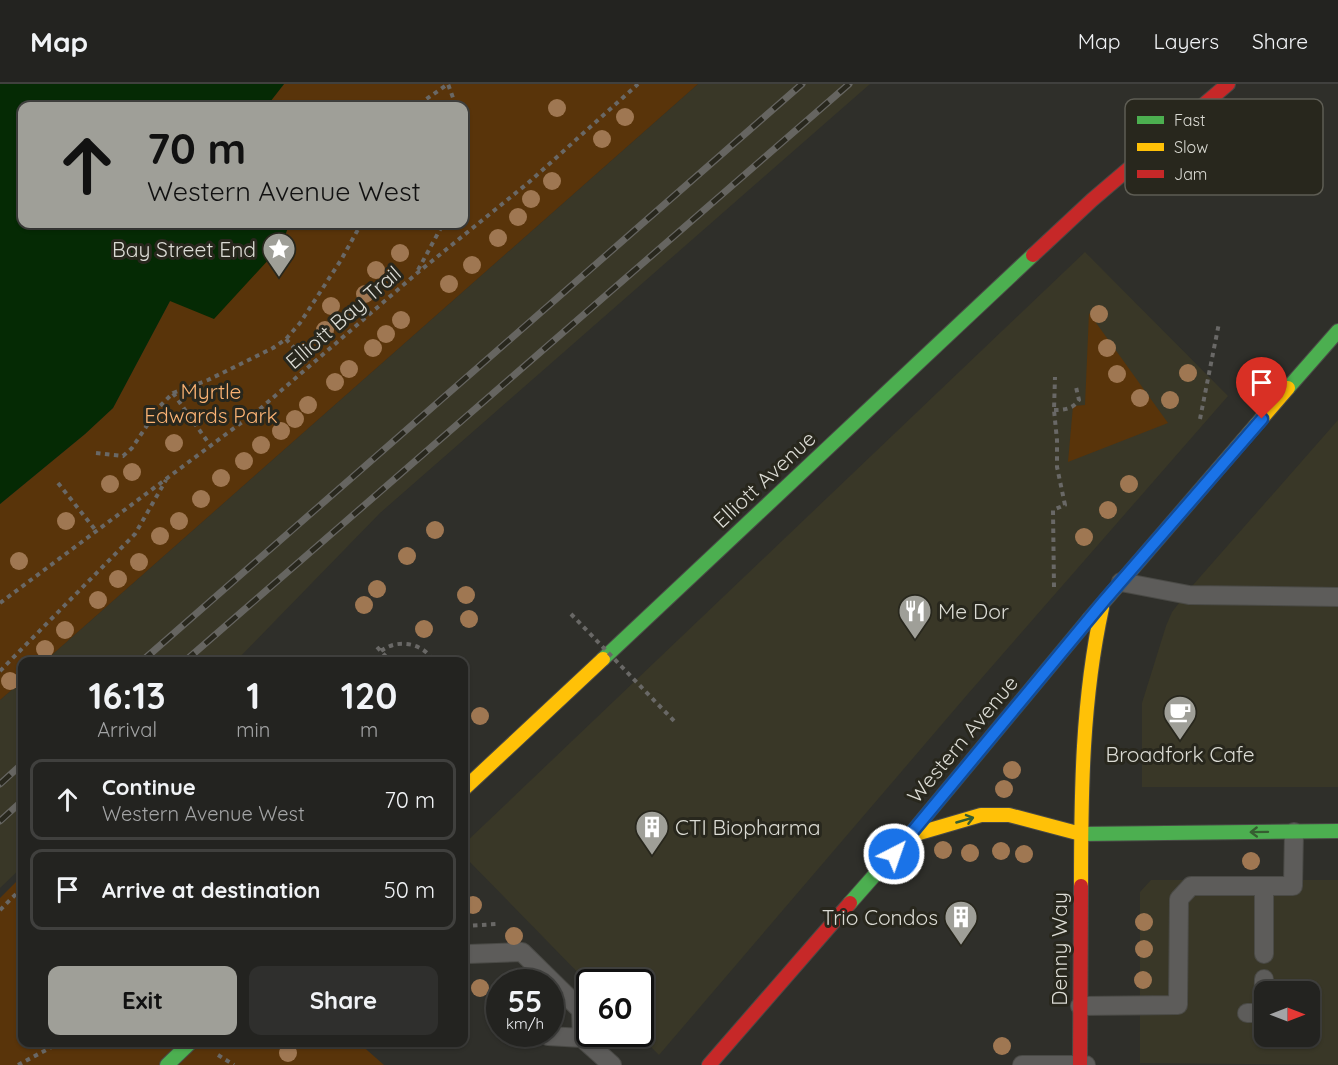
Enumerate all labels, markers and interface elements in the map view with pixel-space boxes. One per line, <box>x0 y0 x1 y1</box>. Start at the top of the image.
text: Map <box>30 24 88 59</box>
text: Map <box>1078 28 1121 54</box>
text: Layers <box>1154 28 1219 54</box>
text: Share <box>1252 28 1308 54</box>
legend <box>1125 99 1323 195</box>
text: Fast <box>1174 110 1205 130</box>
text: 70 m <box>147 122 246 175</box>
icon: ahead <box>48 126 126 204</box>
text: Slow <box>1174 137 1208 157</box>
text: Jam <box>1174 164 1207 184</box>
text: Western Avenue West <box>147 174 421 208</box>
place icon: Bay Street End <box>261 231 297 278</box>
place label: Bay Street End <box>112 236 256 262</box>
street label: Elliott Bay Trail <box>280 260 406 374</box>
pin <box>1236 357 1287 419</box>
icon: arrive <box>1245 366 1278 399</box>
park label: Myrtle Edwards Park <box>144 378 278 428</box>
street label: Elliott Avenue <box>707 425 821 533</box>
restaurant icon: Me Dor <box>897 593 933 640</box>
place label: Me Dor <box>938 598 1009 624</box>
street label: Western Avenue <box>901 670 1023 808</box>
text: 16:13 <box>89 673 166 718</box>
text: 1 <box>246 673 260 718</box>
text: 120 <box>341 673 397 718</box>
cafe icon: Broadfork Cafe <box>1162 694 1198 741</box>
text: Arrival <box>97 717 157 742</box>
text: min <box>236 717 270 742</box>
text: m <box>360 717 378 742</box>
place label: Broadfork Cafe <box>1105 741 1255 767</box>
text: Continue <box>102 773 196 801</box>
icon: ahead <box>51 783 84 816</box>
text: 70 m <box>385 786 435 814</box>
text: Western Avenue West <box>102 801 305 826</box>
building icon: CTI Biopharma <box>634 809 670 856</box>
place label: CTI Biopharma <box>675 814 821 840</box>
one-way arrow <box>955 814 974 825</box>
position arrow <box>862 822 926 886</box>
one-way arrow <box>1249 826 1269 838</box>
icon: arrive <box>51 873 84 906</box>
text: Arrive at destination <box>102 876 320 904</box>
text: 50 m <box>384 876 435 904</box>
street label: Denny Way <box>1046 892 1072 1006</box>
building icon: Trio Condos <box>943 899 979 946</box>
place label: Trio Condos <box>822 904 938 930</box>
button: Exit <box>48 966 237 1035</box>
button: Share <box>249 966 438 1035</box>
speed limit sign: 60 <box>576 969 654 1047</box>
north arrow <box>1254 981 1320 1047</box>
map controls <box>1254 981 1320 1047</box>
text: 55 <box>508 982 542 1020</box>
text: km/h <box>506 1014 544 1033</box>

